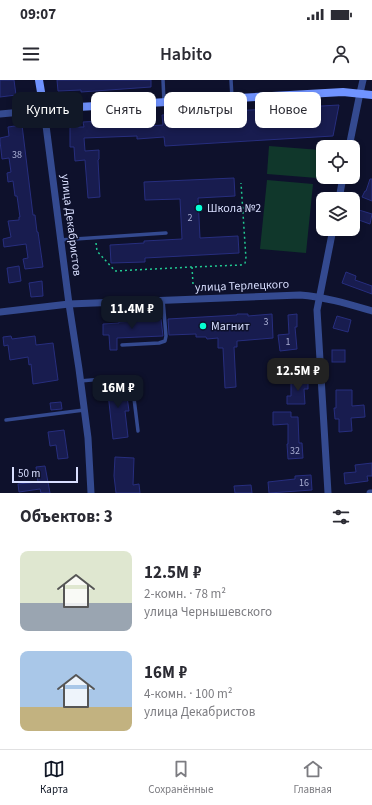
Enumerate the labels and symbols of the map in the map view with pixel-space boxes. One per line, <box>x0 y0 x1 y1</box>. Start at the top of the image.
house number: 38 <box>12 148 22 162</box>
street label: улица Декабристов <box>56 173 86 277</box>
place label: Школа №2 <box>207 200 261 217</box>
marker: Школа №2 <box>194 203 204 213</box>
house number: 2 <box>188 211 193 225</box>
street label: улица Терлецкого <box>195 276 289 296</box>
pin: 11.4M ₽ <box>95 296 169 330</box>
house number: 3 <box>264 315 269 329</box>
place label: Магнит <box>211 318 250 335</box>
marker: Магнит <box>198 321 208 331</box>
house number: 1 <box>286 335 291 349</box>
pin: 12.5M ₽ <box>261 358 335 392</box>
pin: 16M ₽ <box>90 375 146 409</box>
house number: 32 <box>290 444 300 458</box>
scale bar <box>12 465 78 484</box>
house number: 16 <box>299 476 309 490</box>

